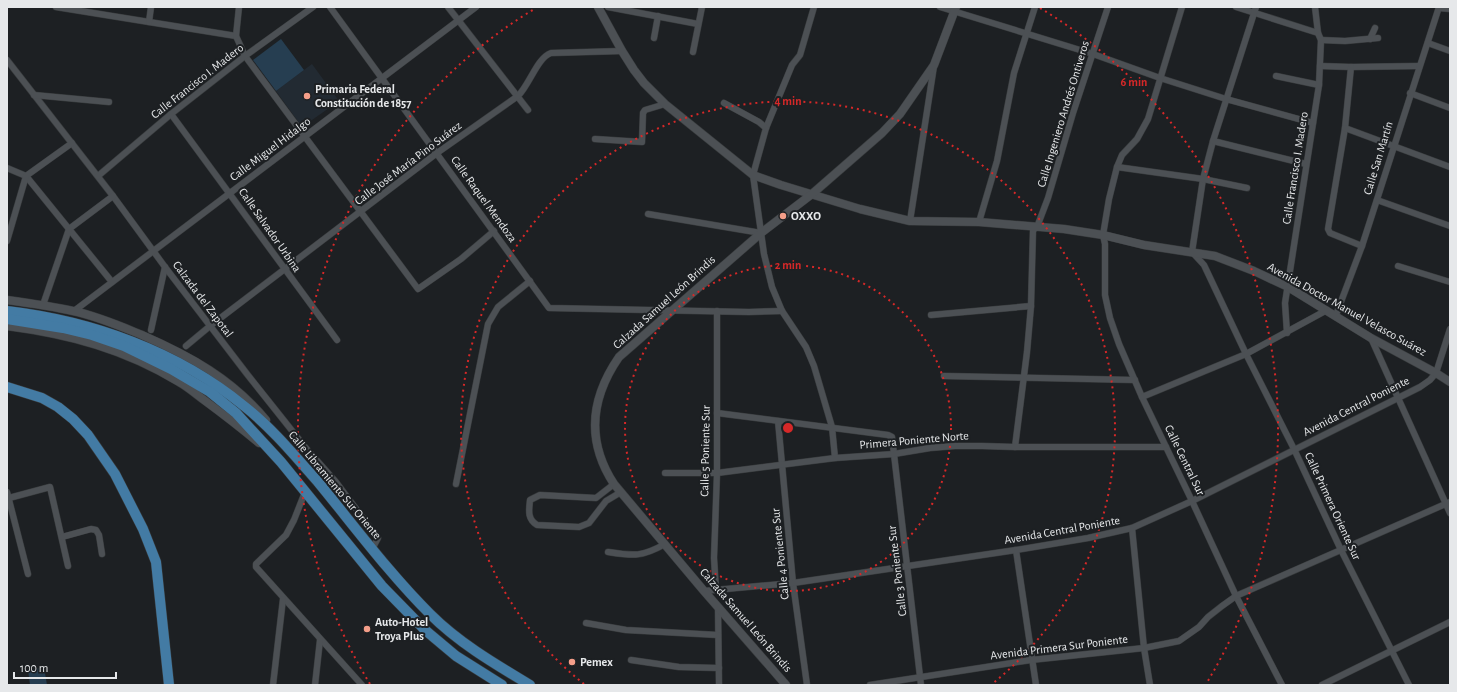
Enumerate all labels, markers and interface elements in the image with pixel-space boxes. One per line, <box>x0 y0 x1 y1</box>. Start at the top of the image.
street label: Calle Ingeniero Andrés Ontiveros <box>1035 39 1091 189</box>
street label: Calle Francisco I. Madero <box>148 41 246 121</box>
text: 6 min <box>1121 76 1147 88</box>
place label: Primaria Federal Constitución de 1857 <box>315 83 412 109</box>
marker: Primaria Federal Constitución de 1857 <box>302 91 312 101</box>
text: 4 min <box>774 95 802 107</box>
street label: Calle Francisco I. Madero <box>1280 111 1310 225</box>
street label: Calle Miguel Hidalgo <box>227 115 313 183</box>
street label: Calle José María Pino Suárez <box>352 119 464 207</box>
street label: Calle San Martín <box>1361 120 1395 196</box>
street label: Calle Raquel Mendoza <box>449 154 519 245</box>
street label: Calle Salvador Urbina <box>237 186 304 275</box>
place label: OXXO <box>791 210 821 222</box>
marker: OXXO <box>778 211 788 221</box>
street label: Calzada Samuel León Brindis <box>611 253 717 351</box>
street label: Calzada del Zapotal <box>171 259 235 339</box>
text: 2 min <box>775 259 801 271</box>
street label: Avenida Doctor Manuel Velasco Suárez <box>1265 260 1429 358</box>
street label: Avenida Central Poniente <box>1301 374 1411 438</box>
street label: Calle 5 Poniente Sur <box>698 405 712 497</box>
centre of rings <box>781 421 795 435</box>
street label: Calle Central Sur <box>1163 423 1207 497</box>
street label: Calle Libramiento Sur Oriente <box>286 429 384 541</box>
street label: Primera Poniente Norte <box>859 429 969 451</box>
street label: Calle Primera Oriente Sur <box>1303 450 1363 562</box>
street label: Calle 4 Poniente Sur <box>769 508 791 600</box>
street label: Avenida Central Poniente <box>1003 514 1121 546</box>
street label: Calle 3 Poniente Sur <box>885 525 909 617</box>
street label: Calzada Samuel León Brindis <box>698 566 794 674</box>
place label: Auto-Hotel Troya Plus <box>375 616 428 643</box>
marker: Auto-Hotel Troya Plus <box>362 624 372 634</box>
street label: Avenida Primera Sur Poniente <box>990 633 1128 661</box>
scale bar <box>14 654 116 680</box>
place label: Pemex <box>580 656 613 668</box>
marker: Pemex <box>567 657 577 667</box>
text: 100 m <box>20 662 48 674</box>

